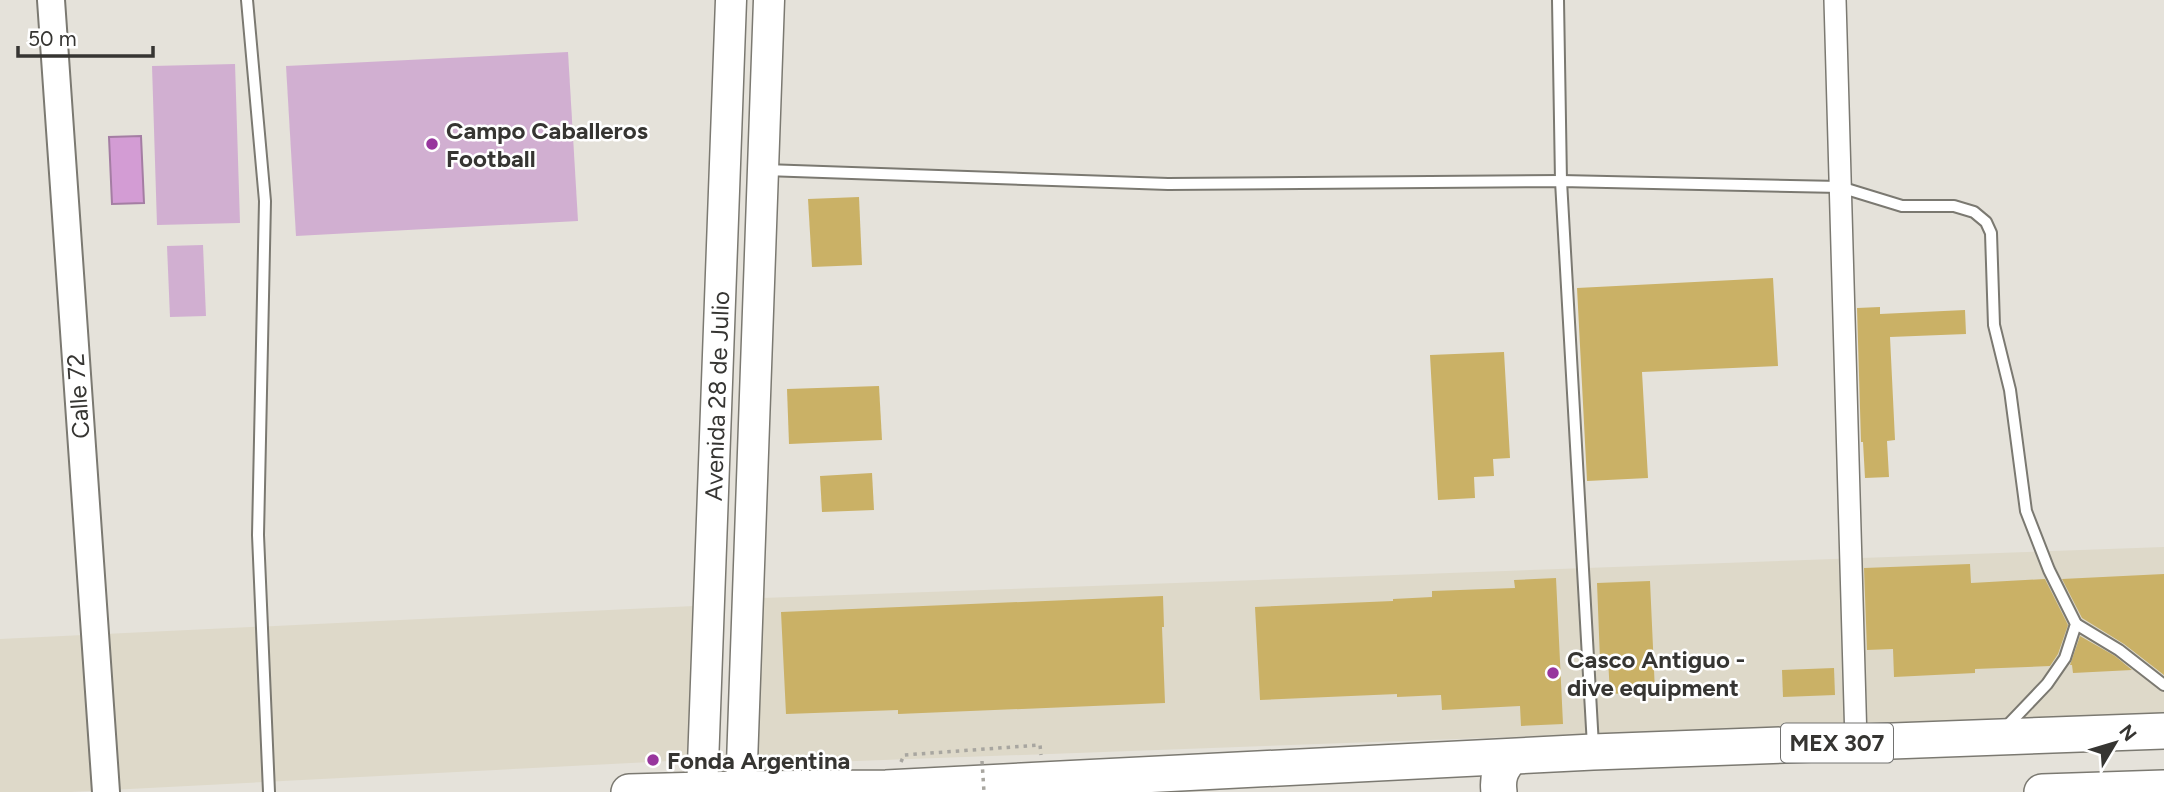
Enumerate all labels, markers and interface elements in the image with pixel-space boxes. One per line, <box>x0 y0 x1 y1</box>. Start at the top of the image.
scale bar <box>18 14 152 58</box>
text: 50 m <box>28 26 77 51</box>
place label: Campo Caballeros Football <box>446 116 648 173</box>
marker: Campo Caballeros Football <box>424 136 440 152</box>
street label: Avenida 28 de Julio <box>699 290 735 502</box>
street label: Calle 72 <box>61 352 95 440</box>
place label: Casco Antiguo - dive equipment <box>1567 645 1745 702</box>
marker: Casco Antiguo - dive equipment <box>1545 665 1561 681</box>
north arrow <box>2080 708 2150 778</box>
text: N <box>2114 720 2142 746</box>
road number: MEX 307 <box>1781 723 1893 762</box>
place label: Fonda Argentina <box>667 746 850 775</box>
marker: Fonda Argentina <box>645 752 661 768</box>

